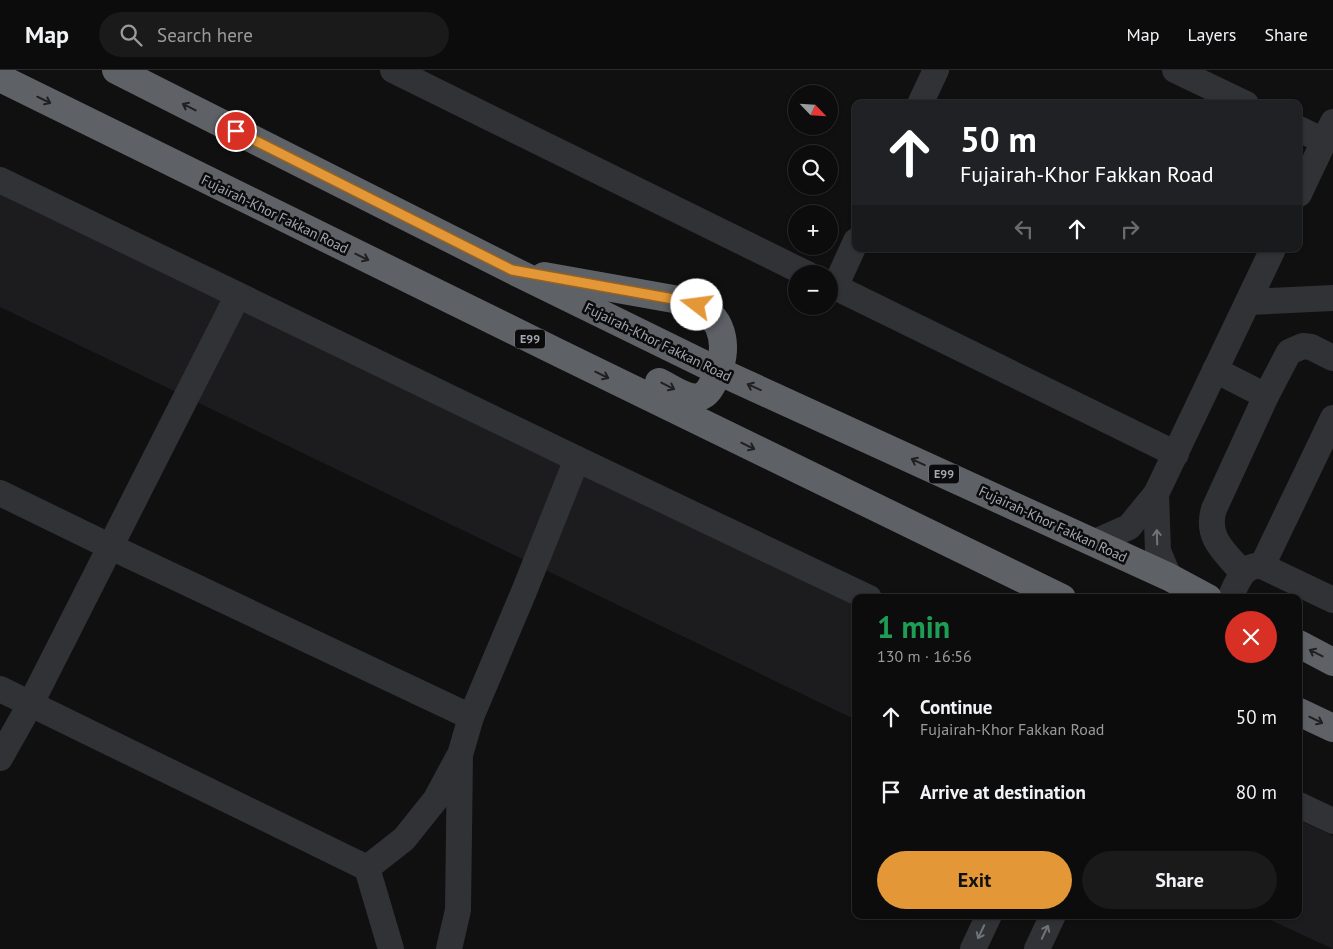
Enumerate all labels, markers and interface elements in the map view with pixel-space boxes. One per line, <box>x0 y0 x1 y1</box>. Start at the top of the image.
search box <box>99 12 449 57</box>
text: Map <box>25 19 69 50</box>
icon: search <box>117 21 145 49</box>
text: Search here <box>157 23 253 47</box>
text: Map <box>1127 23 1159 46</box>
text: Layers <box>1187 23 1236 46</box>
text: Share <box>1264 23 1308 46</box>
north arrow <box>788 85 838 135</box>
map controls <box>788 85 838 315</box>
one-way arrow <box>36 96 51 105</box>
one-way arrow <box>182 102 197 111</box>
pin <box>215 110 257 152</box>
text: 50 m <box>960 116 1037 162</box>
icon: arrive <box>222 117 250 145</box>
icon: ahead <box>877 120 942 185</box>
button: search <box>788 145 838 195</box>
text: Fujairah-Khor Fakkan Road <box>960 160 1214 188</box>
street label: Fujairah-Khor Fakkan Road <box>199 171 351 257</box>
button: + <box>788 205 838 255</box>
icon: left <box>1010 215 1038 243</box>
icon: ahead <box>1063 215 1091 243</box>
icon: right <box>1116 215 1144 243</box>
one-way arrow <box>354 253 369 262</box>
button: − <box>788 265 838 315</box>
position arrow <box>670 278 722 330</box>
street label: Fujairah-Khor Fakkan Road <box>582 299 734 385</box>
road number: E99 <box>515 330 545 348</box>
one-way arrow <box>595 370 610 380</box>
one-way arrow <box>660 382 675 391</box>
one-way arrow <box>747 382 762 392</box>
one-way arrow <box>741 441 756 451</box>
one-way arrow <box>911 457 926 466</box>
road number: E99 <box>929 464 959 484</box>
street label: Fujairah-Khor Fakkan Road <box>976 482 1130 566</box>
one-way arrow <box>1152 529 1162 546</box>
text: 1 min <box>877 607 950 646</box>
button: close <box>1225 611 1277 663</box>
text: 130 m · 16:56 <box>877 646 972 666</box>
one-way arrow <box>1309 648 1324 657</box>
text: Continue <box>920 695 992 719</box>
icon: ahead <box>877 703 905 731</box>
text: 50 m <box>1236 705 1277 729</box>
one-way arrow <box>1308 716 1323 725</box>
text: Fujairah-Khor Fakkan Road <box>920 719 1104 739</box>
icon: arrive <box>877 778 905 806</box>
text: Arrive at destination <box>920 780 1086 804</box>
text: 80 m <box>1236 780 1277 804</box>
button: Exit <box>877 851 1072 909</box>
button: Share <box>1082 851 1277 909</box>
one-way arrow <box>976 924 985 939</box>
one-way arrow <box>1040 925 1050 940</box>

